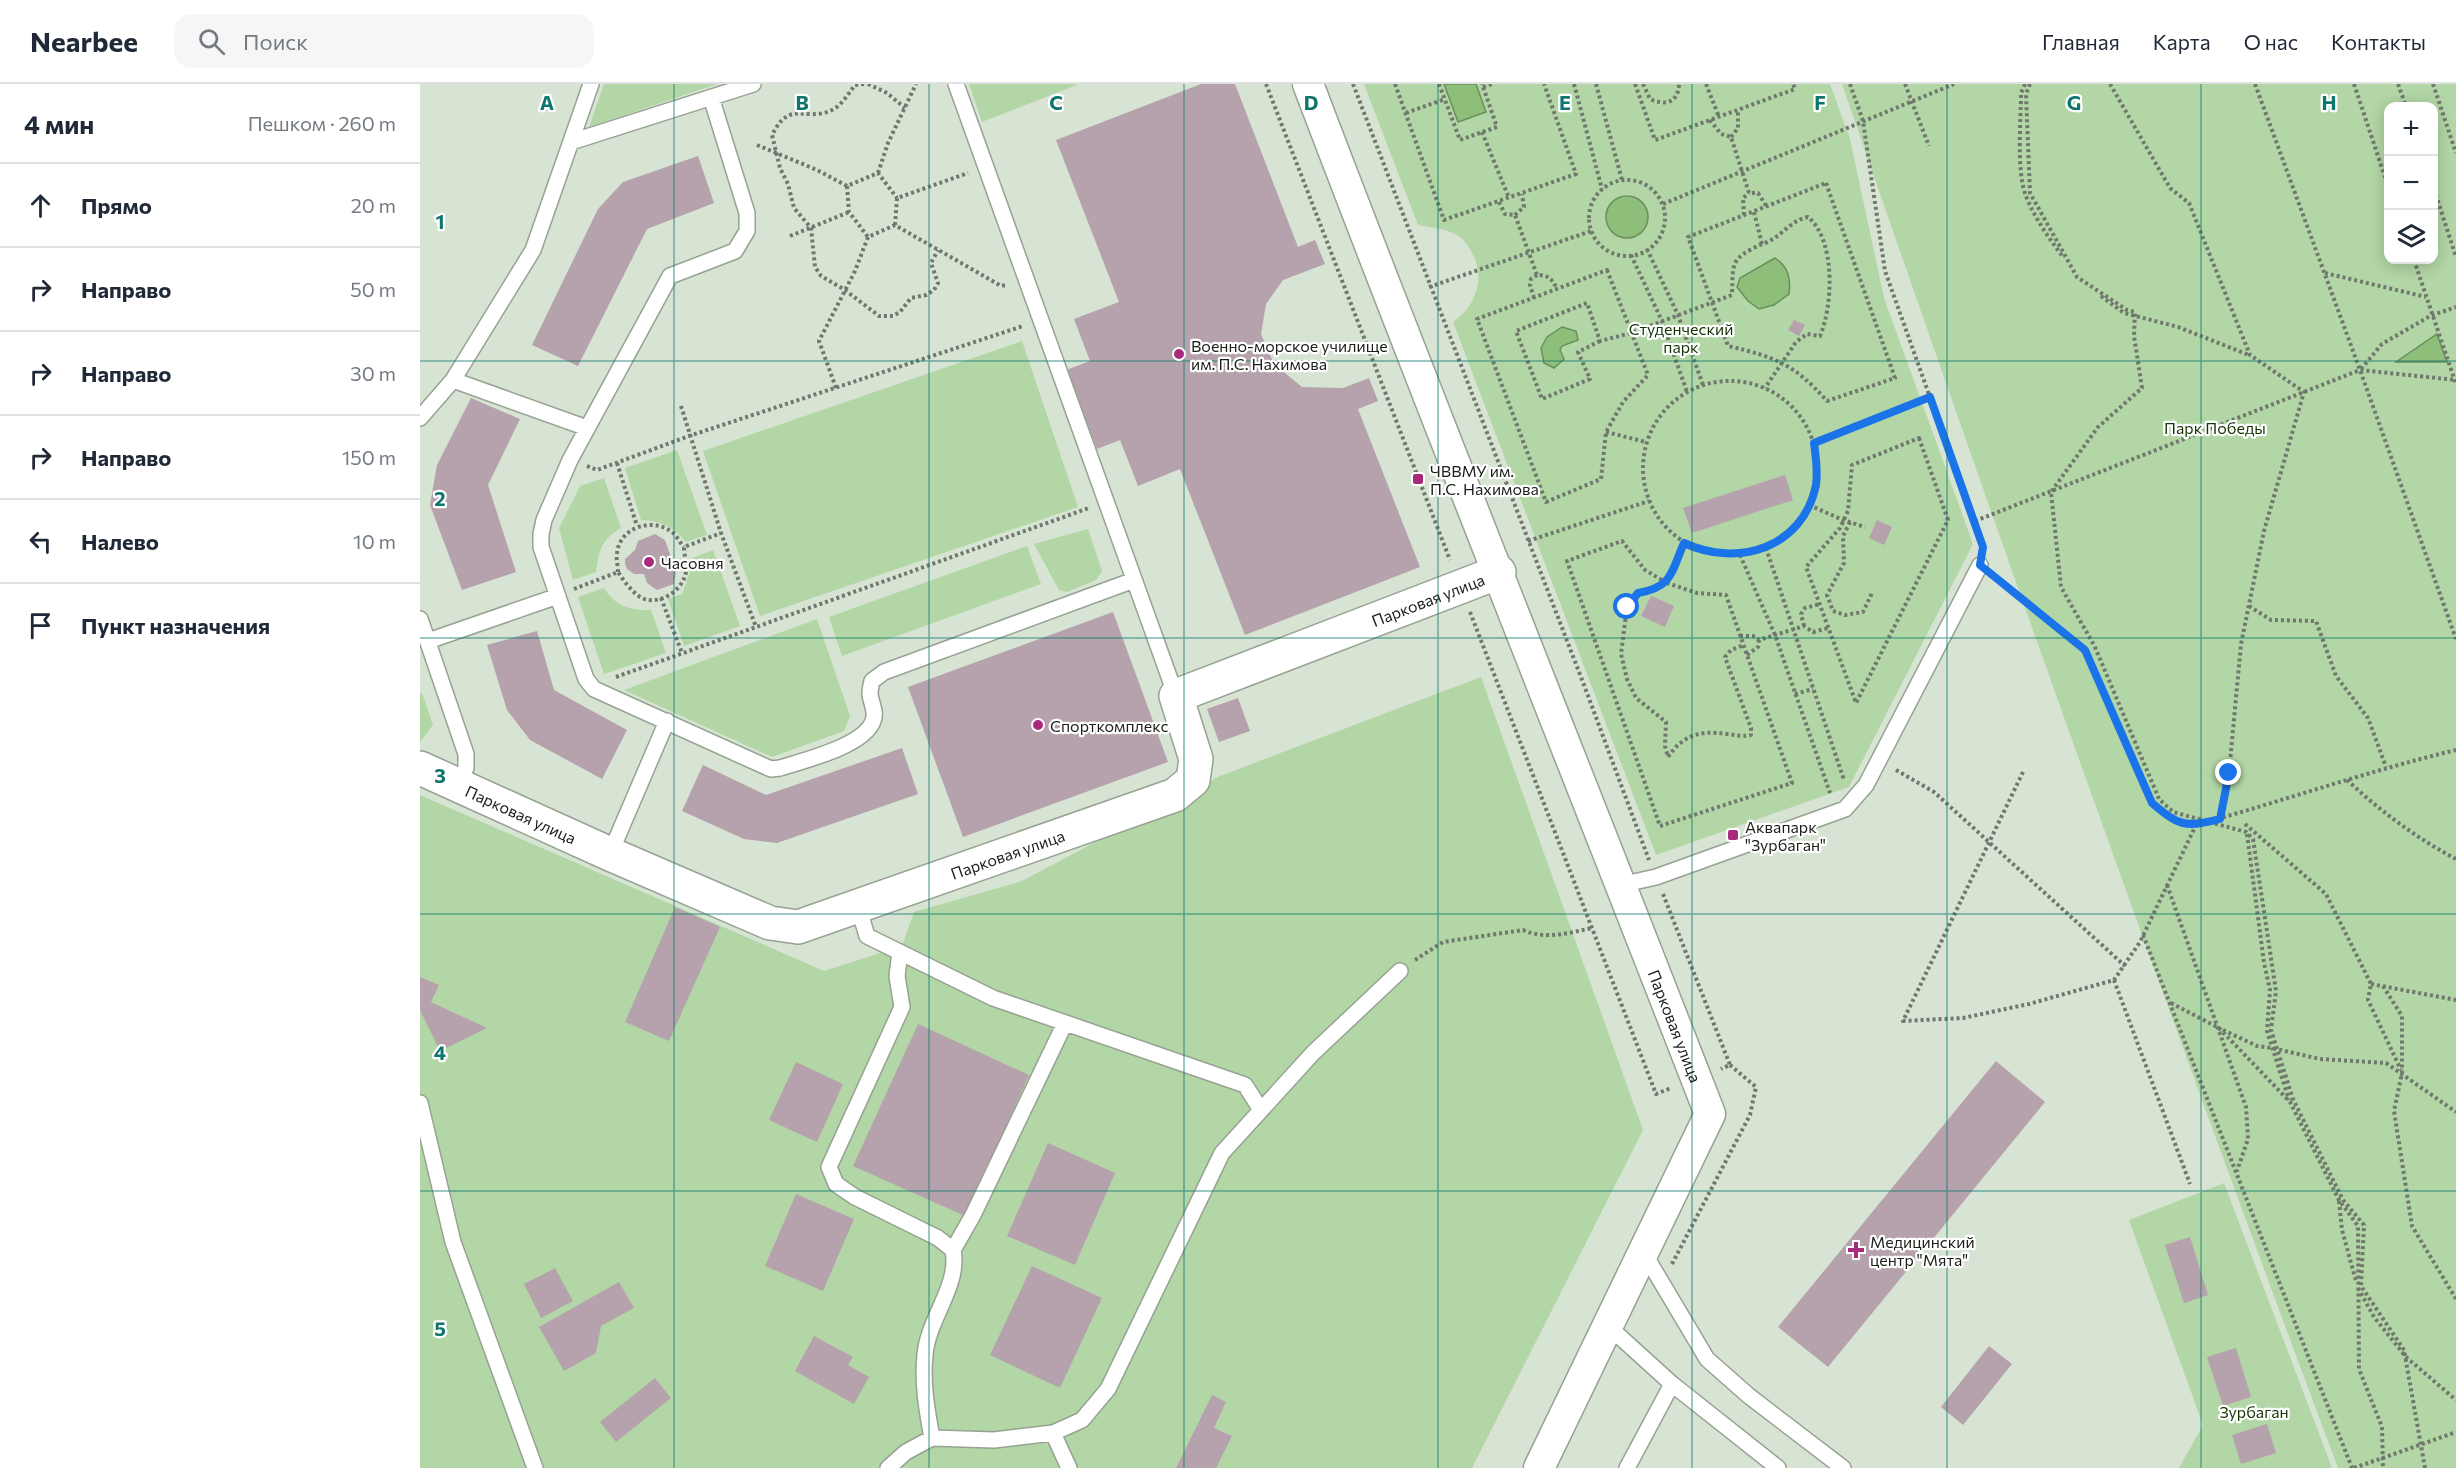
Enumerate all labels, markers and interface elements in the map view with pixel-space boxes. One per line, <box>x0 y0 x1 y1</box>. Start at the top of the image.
search box <box>174 14 594 68</box>
text: Nearbee <box>30 24 138 58</box>
icon: search <box>195 25 228 58</box>
text: Поиск <box>243 28 308 55</box>
text: Главная <box>2042 29 2120 54</box>
text: Карта <box>2153 29 2211 54</box>
text: О нас <box>2244 29 2298 54</box>
text: Контакты <box>2331 29 2426 54</box>
text: A <box>540 90 554 114</box>
text: B <box>795 90 809 114</box>
text: C <box>1049 90 1063 114</box>
text: D <box>1304 90 1318 114</box>
text: E <box>1559 90 1571 114</box>
text: F <box>1814 90 1826 114</box>
text: G <box>2067 90 2081 114</box>
text: H <box>2322 90 2337 114</box>
map controls <box>2384 102 2438 264</box>
button: + <box>2384 102 2438 156</box>
text: 4 мин <box>24 108 94 139</box>
text: Пешком · 260 m <box>248 111 396 135</box>
button: − <box>2384 156 2438 210</box>
icon: ahead <box>24 189 57 222</box>
text: Прямо <box>81 192 152 219</box>
text: 20 m <box>351 193 396 217</box>
text: 1 <box>435 209 445 233</box>
button: layers <box>2384 210 2438 264</box>
icon: right <box>24 273 57 306</box>
text: Направо <box>81 276 171 303</box>
text: 50 m <box>350 277 396 301</box>
park label: Студенческий парк <box>1629 319 1733 356</box>
place label: Военно-морское училище им. П.С. Нахимова <box>1191 336 1388 373</box>
marker: Военно-морское училище им. П.С. Нахимова <box>1172 347 1186 361</box>
icon: right <box>24 357 57 390</box>
text: Направо <box>81 360 171 387</box>
text: 30 m <box>350 361 396 385</box>
park label: Парк Победы <box>2164 418 2266 437</box>
icon: right <box>24 441 57 474</box>
text: Направо <box>81 444 171 471</box>
text: 150 m <box>342 445 396 469</box>
place label: ЧВВМУ им. П.С. Нахимова <box>1430 461 1539 498</box>
marker: ЧВВМУ им. П.С. Нахимова <box>1411 472 1425 486</box>
text: 2 <box>434 486 446 510</box>
icon: left <box>24 525 57 558</box>
text: Налево <box>81 528 159 555</box>
text: 10 m <box>353 529 396 553</box>
place label: Часовня <box>661 553 724 572</box>
marker: Часовня <box>642 555 656 569</box>
street label: Парковая улица <box>1369 569 1487 630</box>
route start <box>1613 593 1639 619</box>
icon: arrive <box>24 609 57 642</box>
text: Пункт назначения <box>81 612 270 639</box>
place label: Спорткомплекс <box>1050 716 1168 735</box>
marker: Спорткомплекс <box>1031 718 1045 732</box>
route end <box>2215 759 2241 785</box>
text: 3 <box>434 763 446 787</box>
street label: Парковая улица <box>463 780 579 847</box>
place label: Аквапарк "Зурбаган" <box>1745 817 1826 854</box>
street label: Парковая улица <box>948 825 1067 882</box>
marker: Аквапарк "Зурбаган" <box>1726 828 1740 842</box>
street label: Парковая улица <box>1645 967 1706 1085</box>
text: 4 <box>434 1040 446 1064</box>
place label: Медицинский центр "Мята" <box>1870 1232 1975 1269</box>
marker: Медицинский центр "Мята" <box>1847 1241 1865 1259</box>
text: 5 <box>434 1316 446 1340</box>
park label: Зурбаган <box>2219 1402 2289 1421</box>

